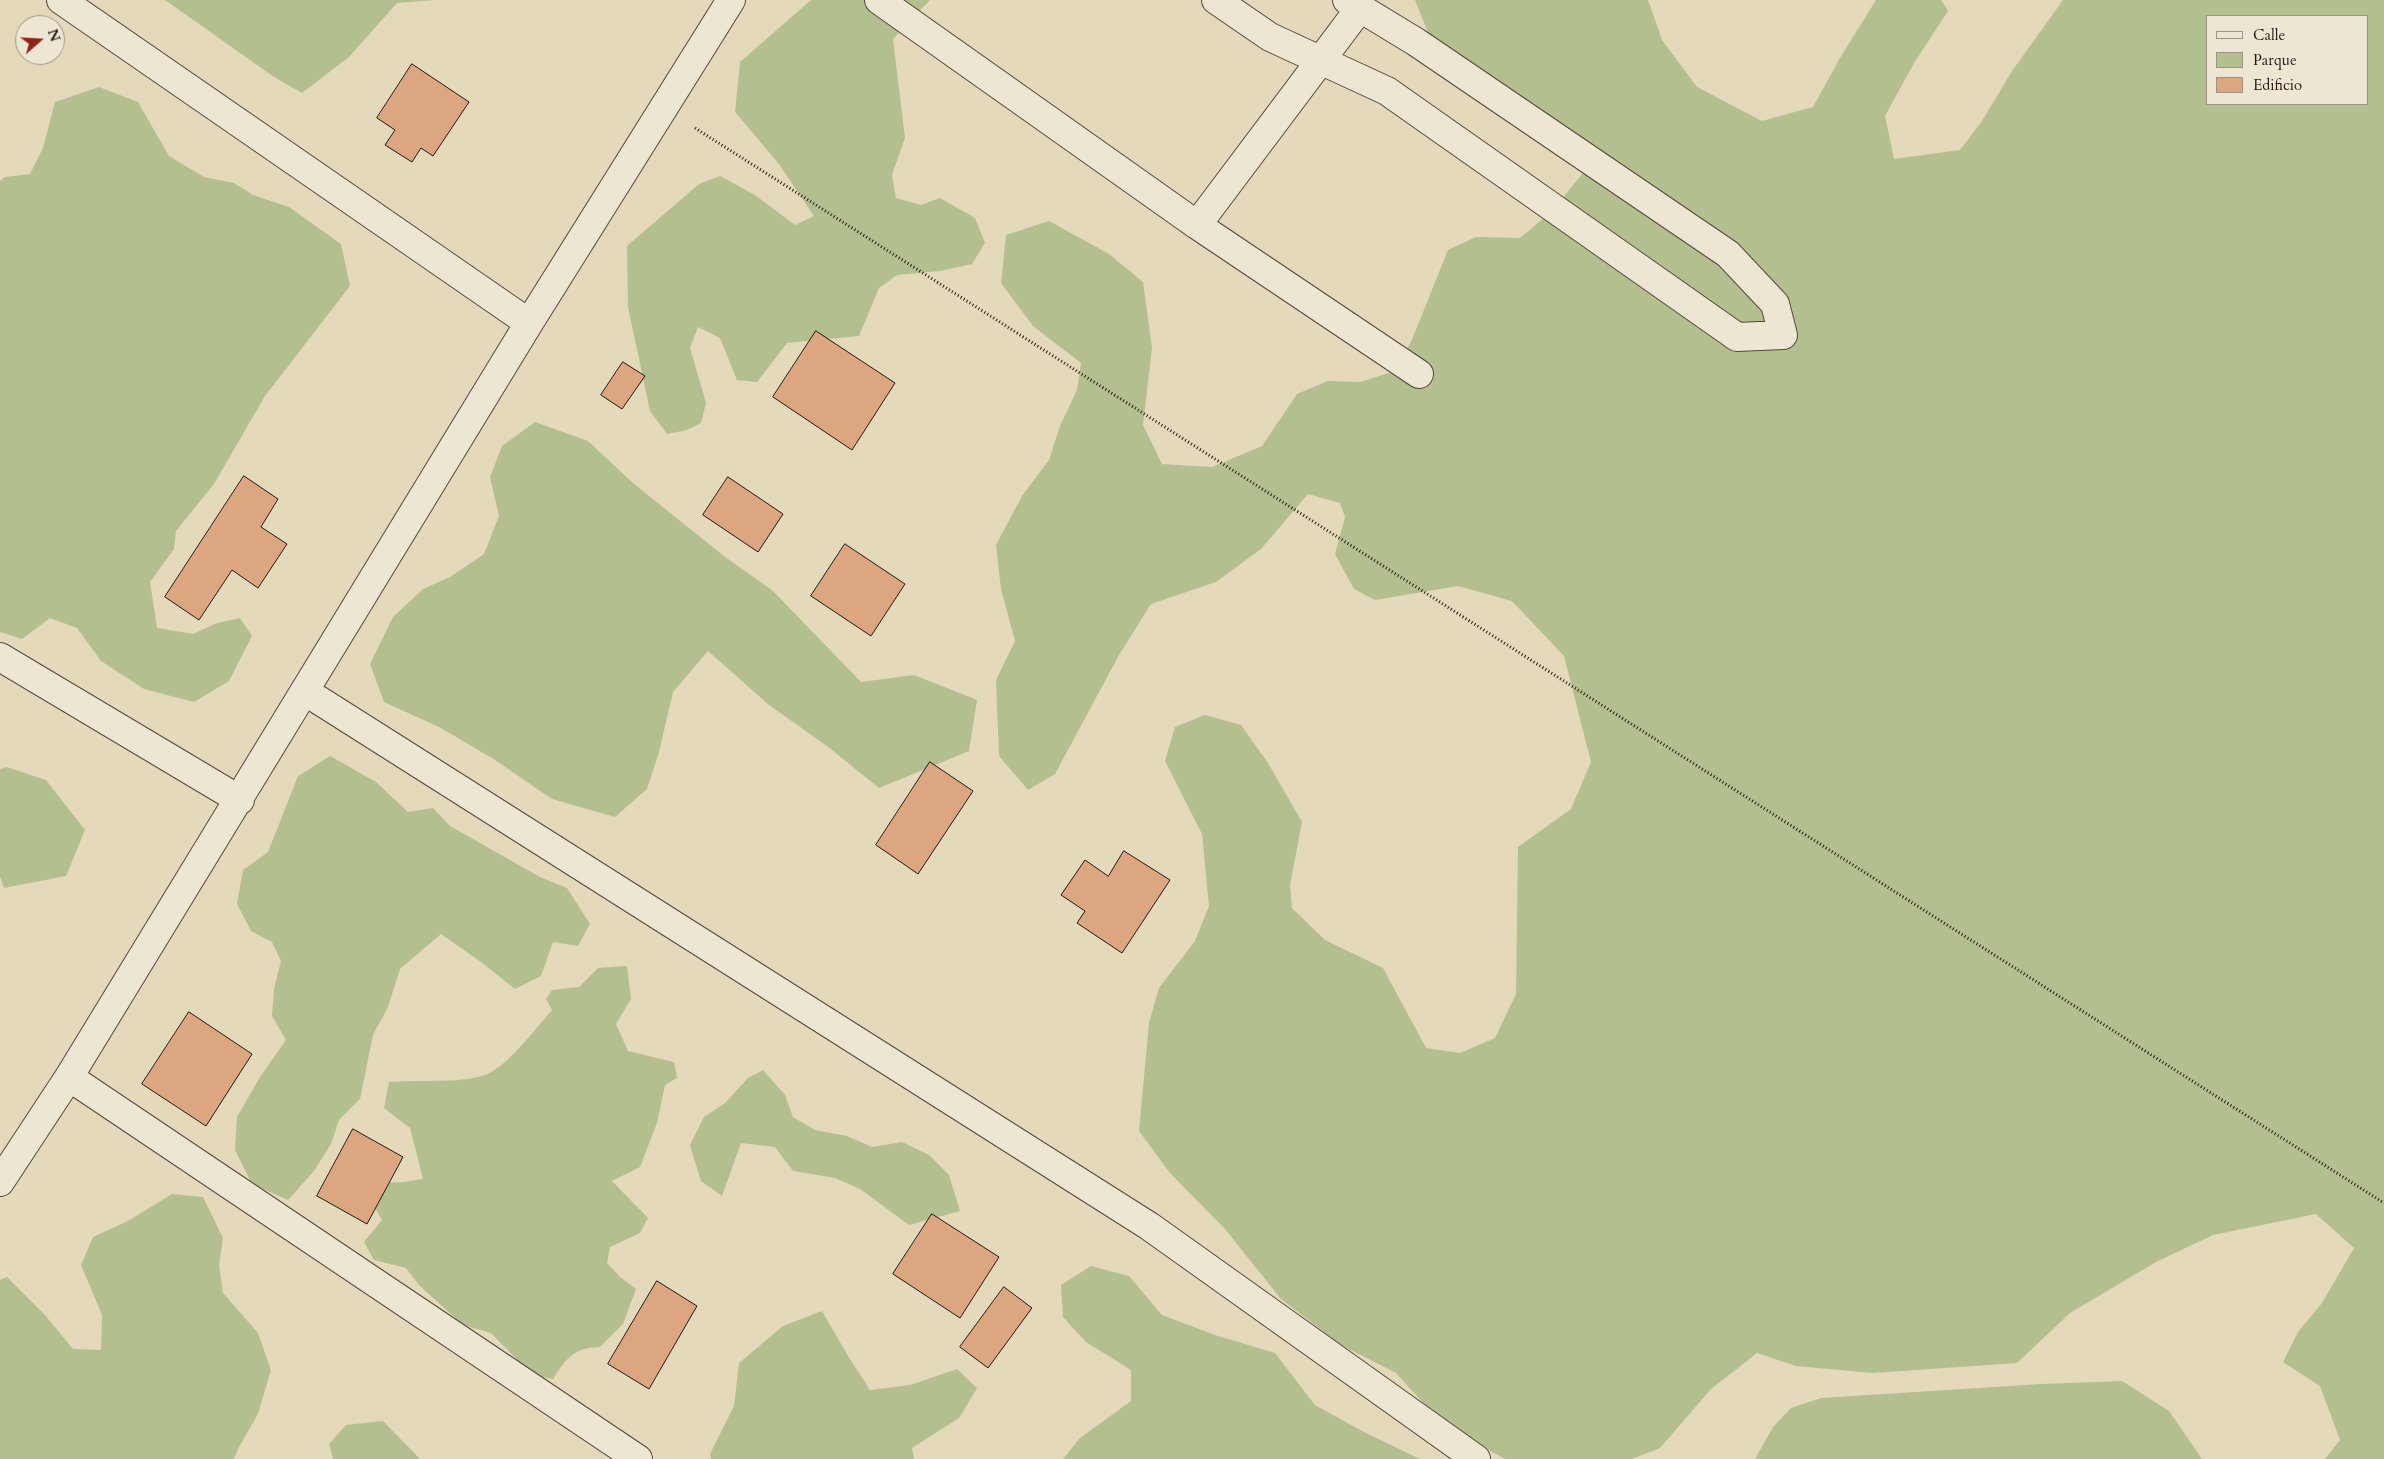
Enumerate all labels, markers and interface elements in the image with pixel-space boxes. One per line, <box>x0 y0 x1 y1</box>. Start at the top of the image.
north arrow <box>15 15 65 65</box>
legend <box>2206 15 2369 105</box>
text: Calle <box>2253 25 2285 45</box>
text: N <box>43 26 65 44</box>
text: Parque <box>2253 50 2297 70</box>
text: Edificio <box>2253 75 2302 95</box>

